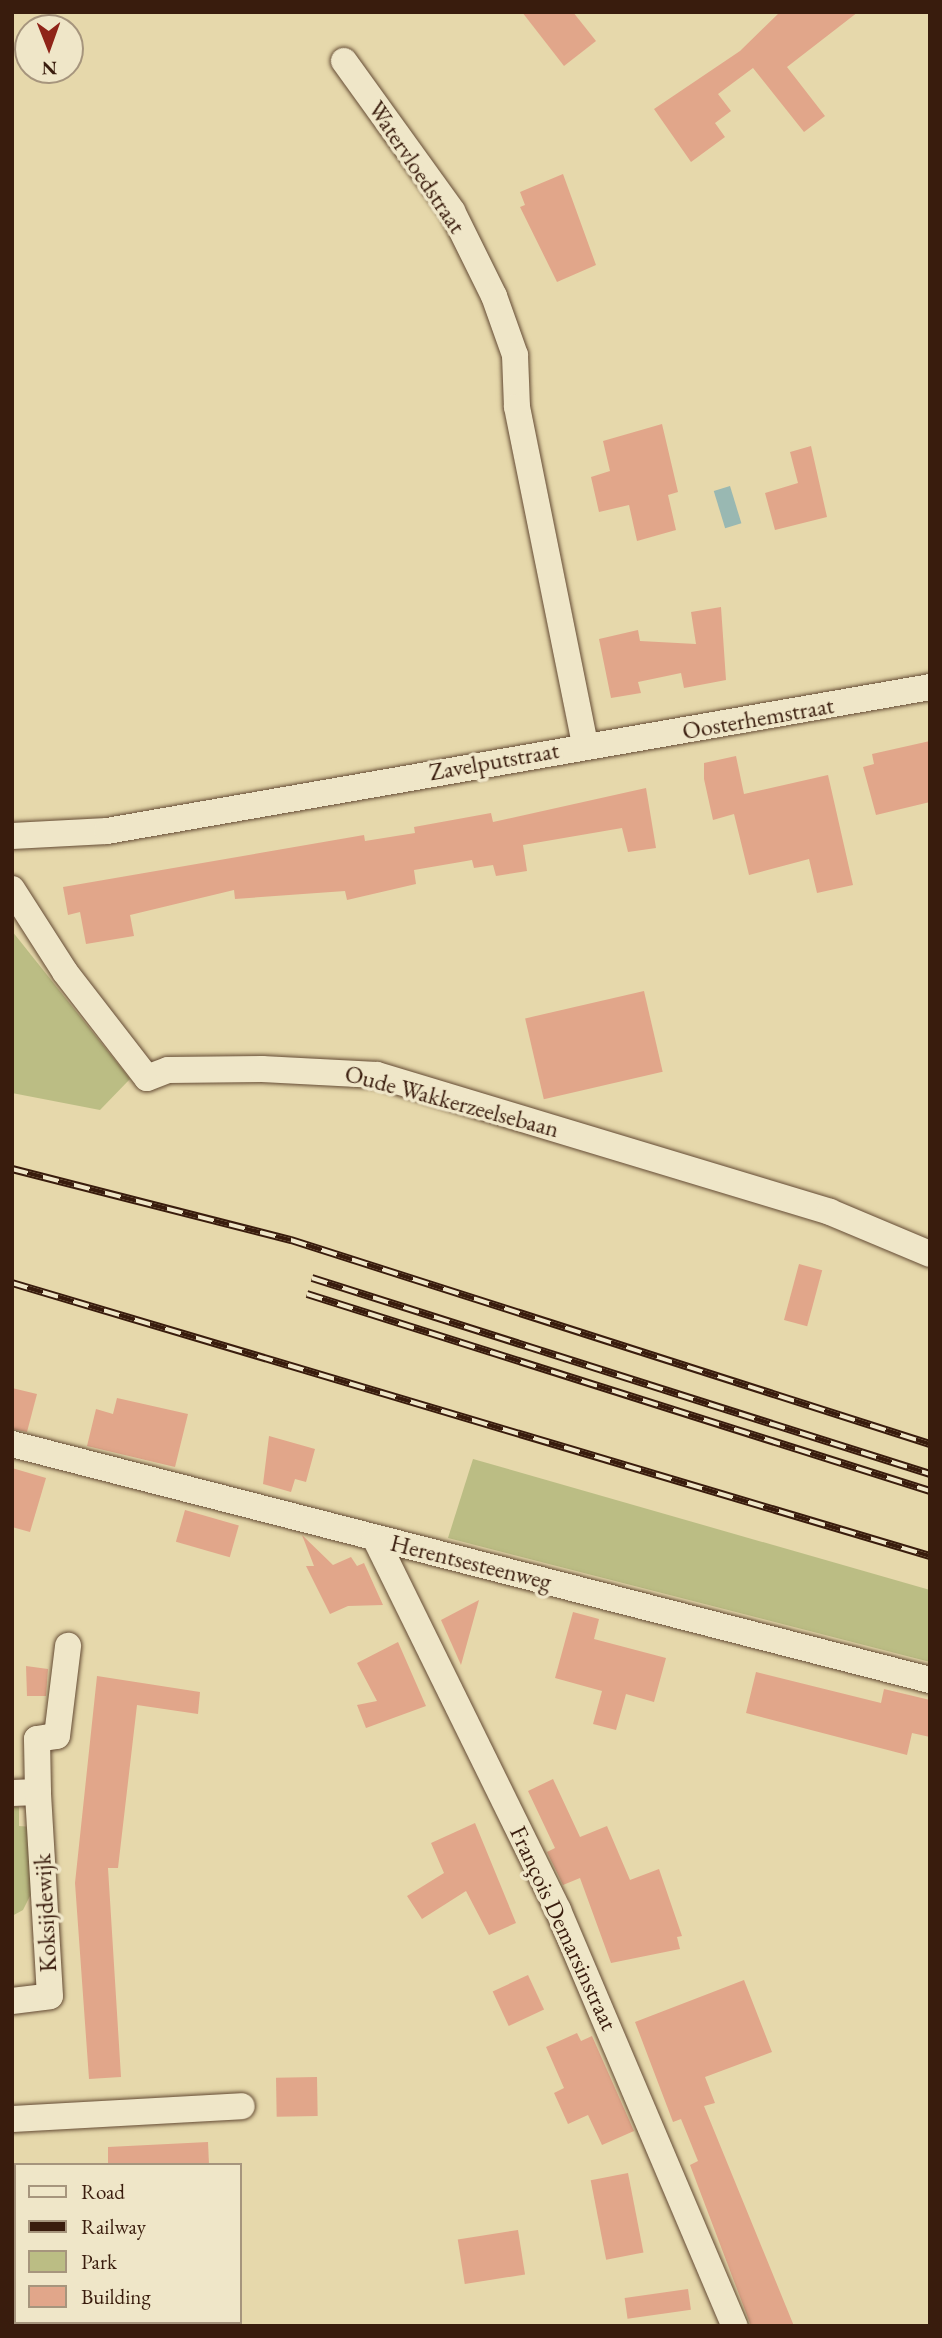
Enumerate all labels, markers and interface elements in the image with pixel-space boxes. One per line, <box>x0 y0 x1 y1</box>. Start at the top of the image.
north arrow <box>14 14 84 84</box>
text: N <box>41 56 57 81</box>
street label: Watervloedstraat <box>362 95 472 239</box>
street label: Oosterhemstraat <box>680 691 836 745</box>
street label: Zavelputstraat <box>427 735 561 787</box>
street label: Oude Wakkerzeelsebaan <box>342 1059 562 1143</box>
street label: Herentsesteenweg <box>387 1528 555 1596</box>
street label: François Demarsinstraat <box>504 1821 624 2035</box>
street label: Koksijdewijk <box>28 1853 62 1973</box>
legend <box>14 2163 242 2324</box>
text: Road <box>81 2178 125 2205</box>
text: Railway <box>81 2213 146 2240</box>
text: Park <box>81 2248 117 2275</box>
text: Building <box>81 2283 151 2310</box>

